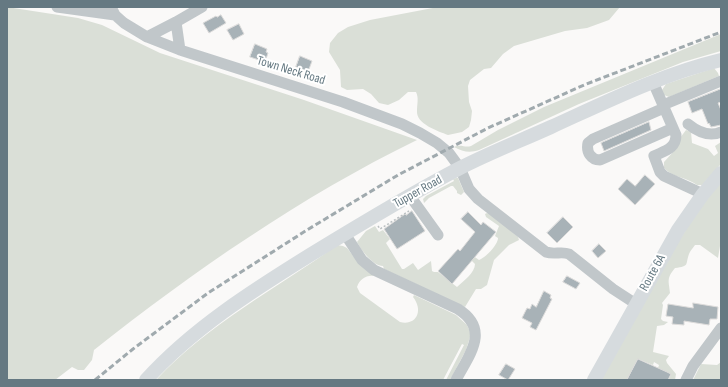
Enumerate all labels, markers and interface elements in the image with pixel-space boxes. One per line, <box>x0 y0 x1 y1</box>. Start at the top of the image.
street label: Town Neck Road <box>255 53 327 89</box>
street label: Tupper Road <box>391 172 445 212</box>
street label: Route 6A <box>637 252 669 294</box>

